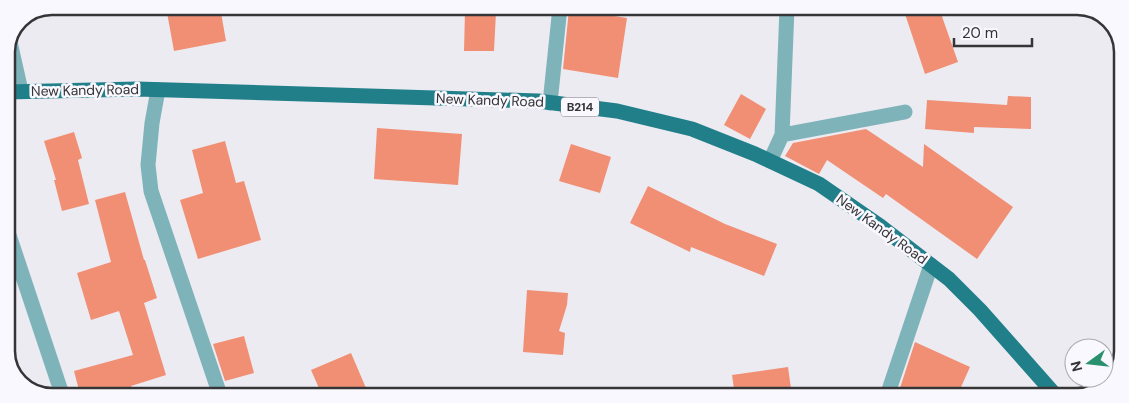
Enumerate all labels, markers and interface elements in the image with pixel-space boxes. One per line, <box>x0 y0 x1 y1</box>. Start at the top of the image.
scale bar <box>954 15 1032 47</box>
text: 20 m <box>962 23 998 43</box>
street label: New Kandy Road <box>31 80 139 100</box>
street label: New Kandy Road <box>436 89 544 111</box>
road number: B214 <box>561 98 599 116</box>
street label: New Kandy Road <box>833 190 931 268</box>
north arrow <box>1064 338 1114 388</box>
text: N <box>1066 359 1086 374</box>

